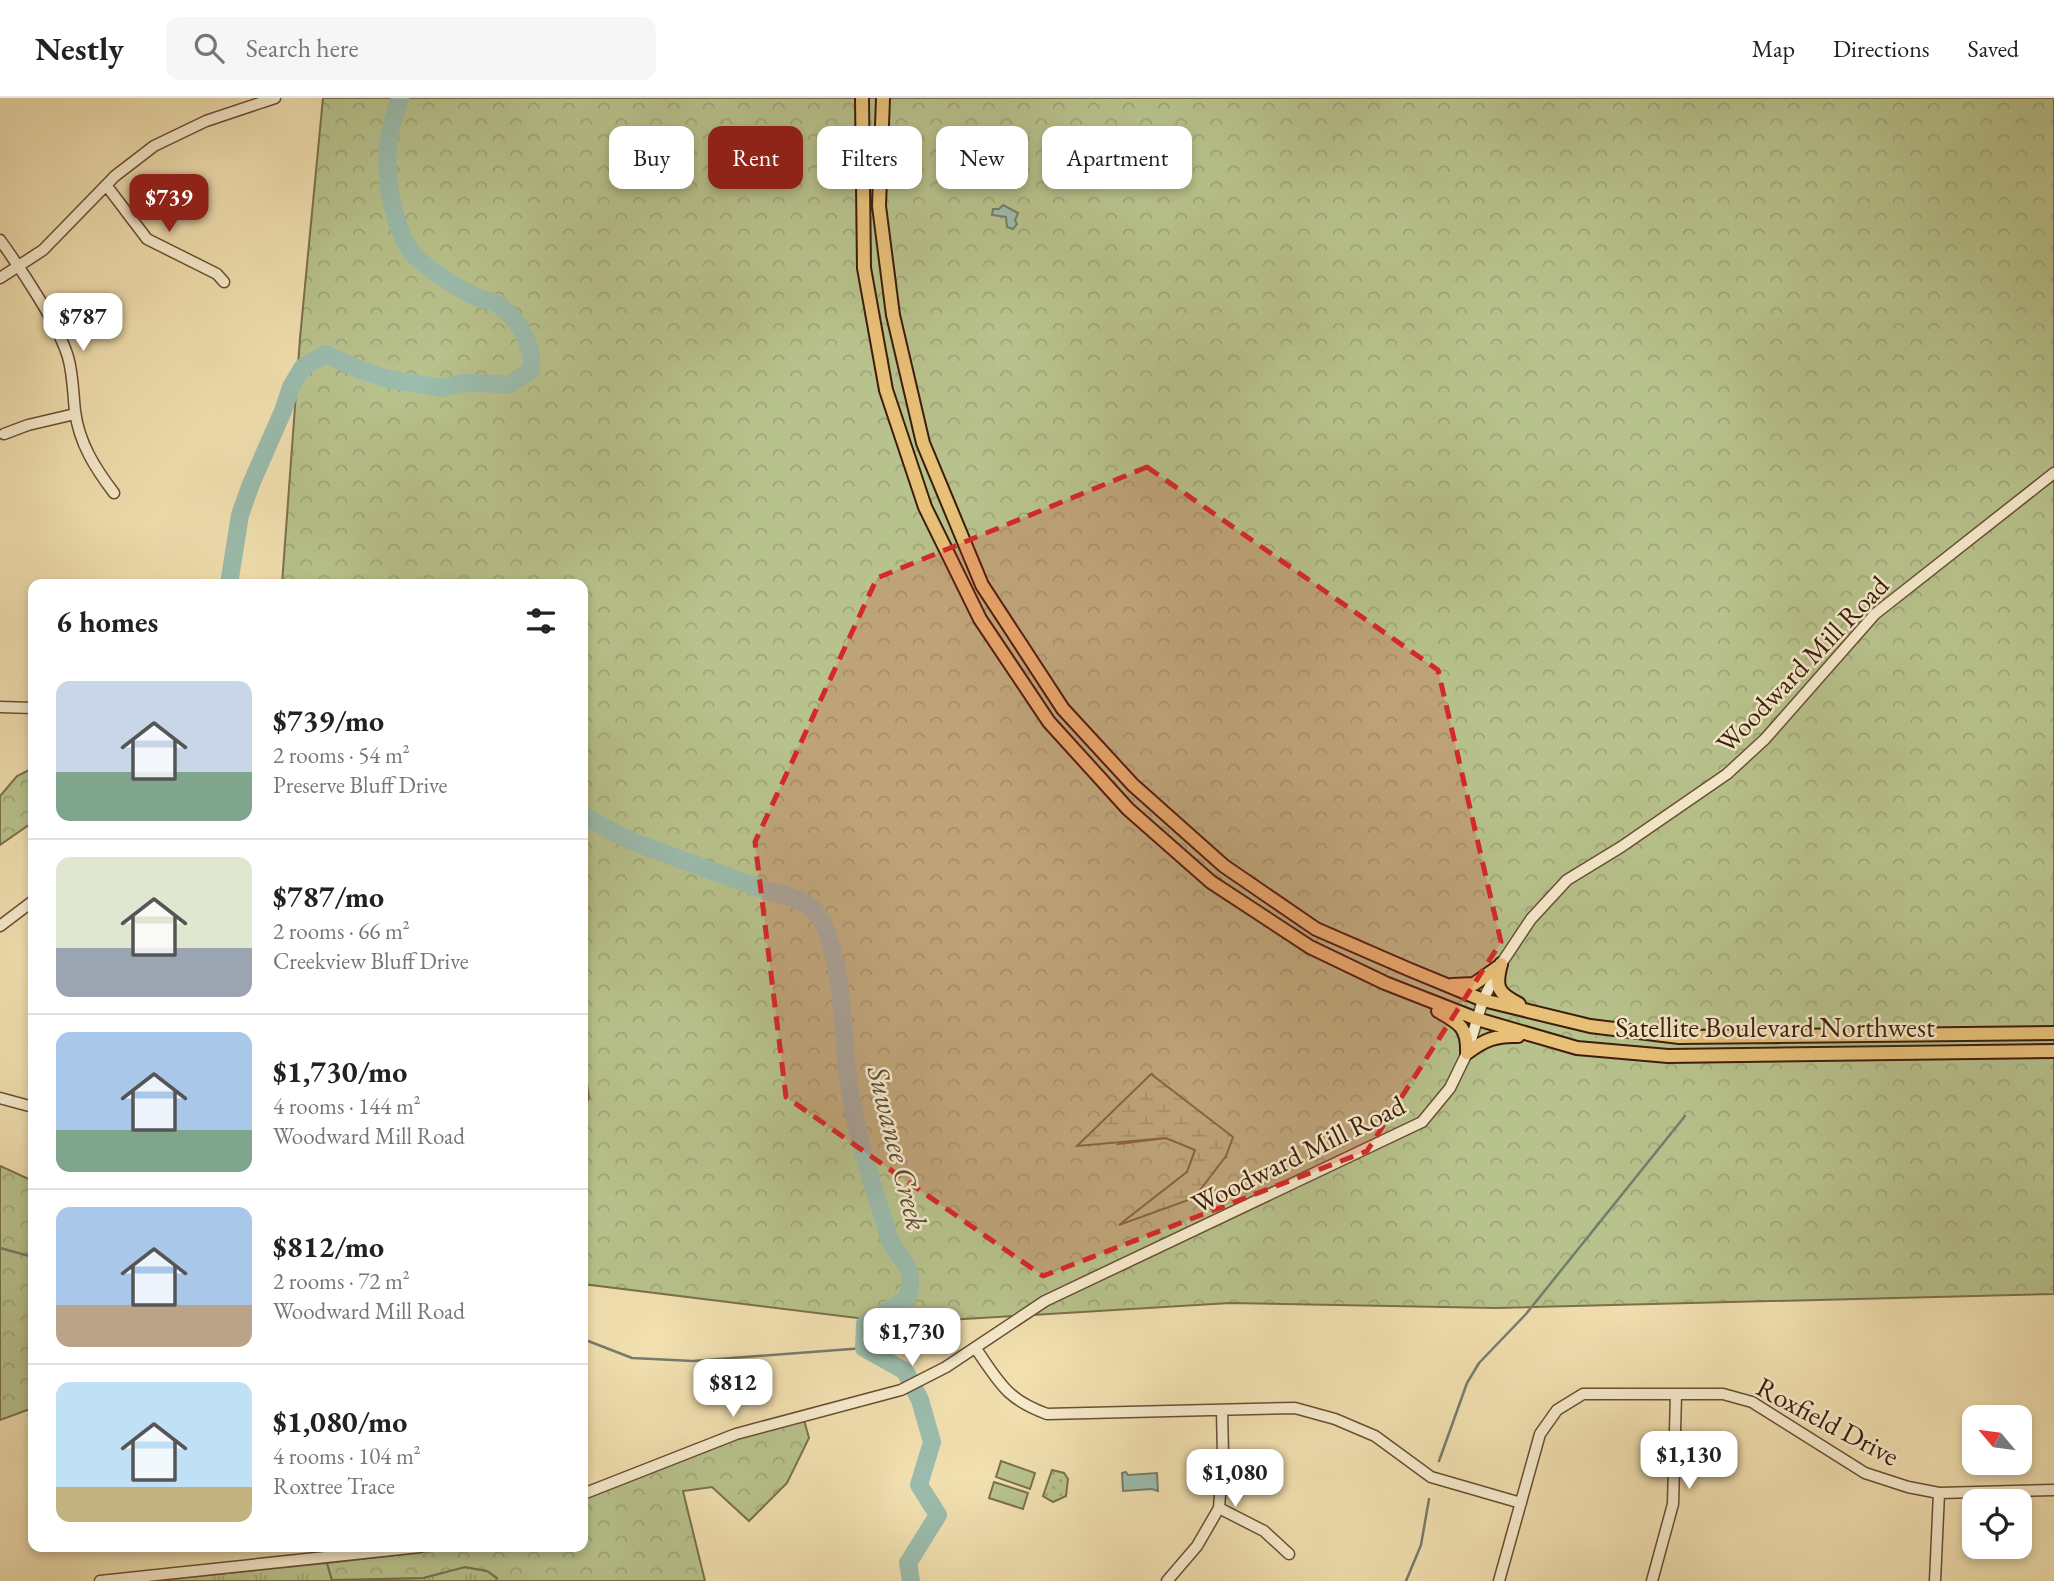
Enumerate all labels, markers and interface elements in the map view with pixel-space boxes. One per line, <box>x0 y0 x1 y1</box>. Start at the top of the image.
search box <box>166 17 656 80</box>
text: Nestly <box>35 27 124 70</box>
icon: search <box>190 29 228 67</box>
text: Search here <box>246 31 359 65</box>
text: Map <box>1752 33 1795 64</box>
text: Directions <box>1833 33 1930 64</box>
text: Saved <box>1968 33 2019 64</box>
chip: Buy <box>609 126 694 189</box>
chip: Rent <box>708 126 803 189</box>
chip: Filters <box>817 126 922 189</box>
chip: New <box>936 126 1028 189</box>
chip: Apartment <box>1042 126 1192 189</box>
pin: $739 <box>128 174 210 234</box>
text: $739 <box>145 182 193 212</box>
pin: $787 <box>42 294 124 353</box>
text: $787 <box>59 301 107 331</box>
street label: Woodward Mill Road <box>1708 567 1897 760</box>
text: 6 homes <box>56 602 158 641</box>
icon: filters <box>522 602 560 640</box>
text: $739/mo <box>273 701 384 740</box>
icon: home <box>112 709 196 793</box>
text: 2 rooms · 54 m² <box>273 740 410 770</box>
text: Preserve Bluff Drive <box>273 770 448 800</box>
text: $787/mo <box>273 877 384 916</box>
icon: home <box>112 885 196 969</box>
text: 2 rooms · 66 m² <box>273 916 410 946</box>
text: Creekview Bluff Drive <box>273 946 469 976</box>
street label: Satellite Boulevard Northwest <box>1615 1009 1935 1045</box>
text: $1,730/mo <box>273 1052 407 1091</box>
icon: home <box>112 1060 196 1144</box>
water label: Suwanee Creek <box>859 1061 937 1235</box>
street label: Woodward Mill Road <box>1185 1086 1412 1221</box>
text: 4 rooms · 144 m² <box>273 1091 421 1121</box>
text: Woodward Mill Road <box>273 1121 465 1151</box>
text: $812/mo <box>273 1227 384 1266</box>
icon: home <box>112 1235 196 1319</box>
text: 2 rooms · 72 m² <box>273 1266 410 1296</box>
text: Woodward Mill Road <box>273 1296 465 1326</box>
pin: $1,730 <box>855 1308 969 1368</box>
text: $1,730 <box>880 1316 944 1346</box>
pin: $812 <box>692 1360 774 1419</box>
text: $812 <box>709 1367 757 1397</box>
street label: Roxfield Drive <box>1750 1368 1906 1474</box>
text: $1,080/mo <box>273 1402 407 1441</box>
north arrow <box>1962 1405 2032 1475</box>
map controls <box>1962 1405 2032 1559</box>
icon: home <box>112 1410 196 1494</box>
pin: $1,130 <box>1632 1432 1746 1491</box>
text: $1,130 <box>1657 1439 1721 1469</box>
text: 4 rooms · 104 m² <box>273 1441 421 1471</box>
pin: $1,080 <box>1178 1450 1292 1509</box>
text: $1,080 <box>1203 1457 1267 1487</box>
text: Roxtree Trace <box>273 1471 395 1501</box>
button: locate <box>1962 1489 2032 1559</box>

